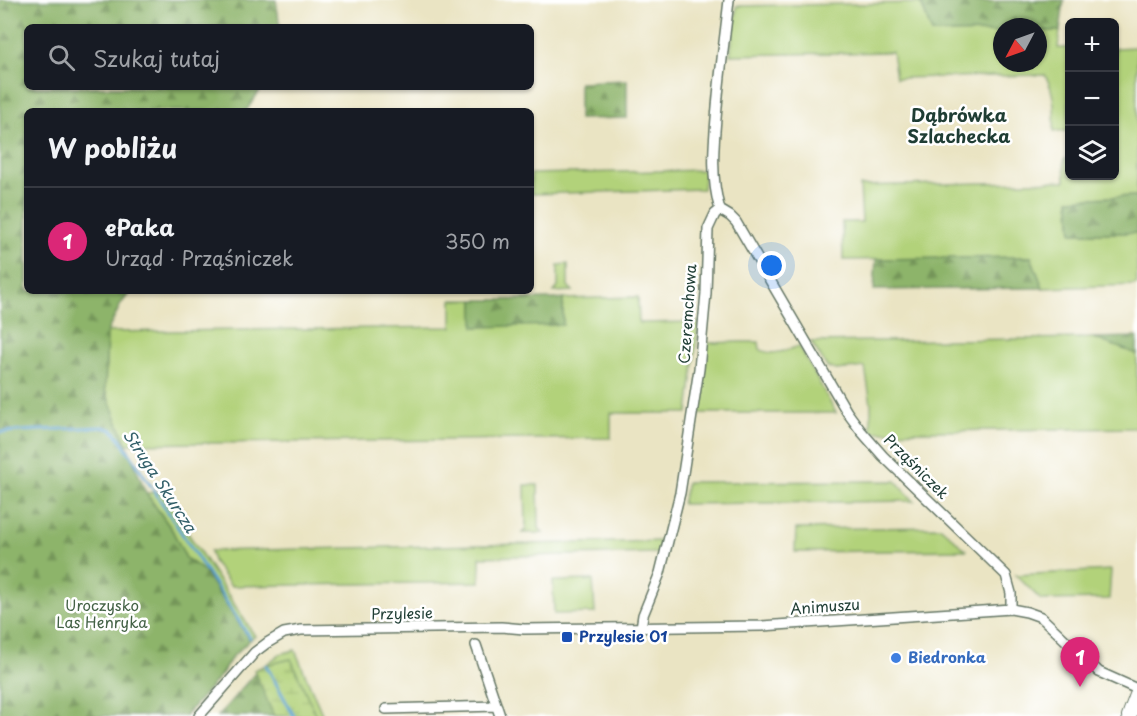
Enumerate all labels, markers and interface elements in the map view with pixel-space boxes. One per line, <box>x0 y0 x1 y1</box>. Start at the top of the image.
north arrow <box>993 18 1047 72</box>
map controls <box>1065 18 1119 180</box>
button: + <box>1065 18 1119 72</box>
search box <box>24 24 534 90</box>
icon: search <box>45 41 78 74</box>
text: Szukaj tutaj <box>93 41 220 74</box>
button: − <box>1065 72 1119 126</box>
district label: Dąbrówka Szlachecka <box>908 101 1010 149</box>
button: layers <box>1065 126 1119 180</box>
text: W pobliżu <box>48 128 177 167</box>
text: ePaka <box>105 210 174 243</box>
text: 1 <box>63 226 72 256</box>
text: 350 m <box>445 226 510 256</box>
text: Urząd · Prząśniczek <box>105 243 294 273</box>
your location <box>757 251 786 280</box>
street label: Czeremchowa <box>672 263 702 365</box>
water label: Struga Skurcza <box>118 424 204 538</box>
street label: Prząśniczek <box>879 428 955 504</box>
street label: Animuszu <box>789 592 861 619</box>
park label: Uroczysko Las Henryka <box>56 593 148 633</box>
street label: Przylesie <box>371 600 433 625</box>
place label: Przylesie 01 <box>579 624 667 647</box>
marker: Przylesie 01 <box>560 630 574 644</box>
pin: 1 <box>1060 638 1100 687</box>
place label: Biedronka <box>908 645 986 668</box>
marker: Biedronka <box>889 651 903 665</box>

